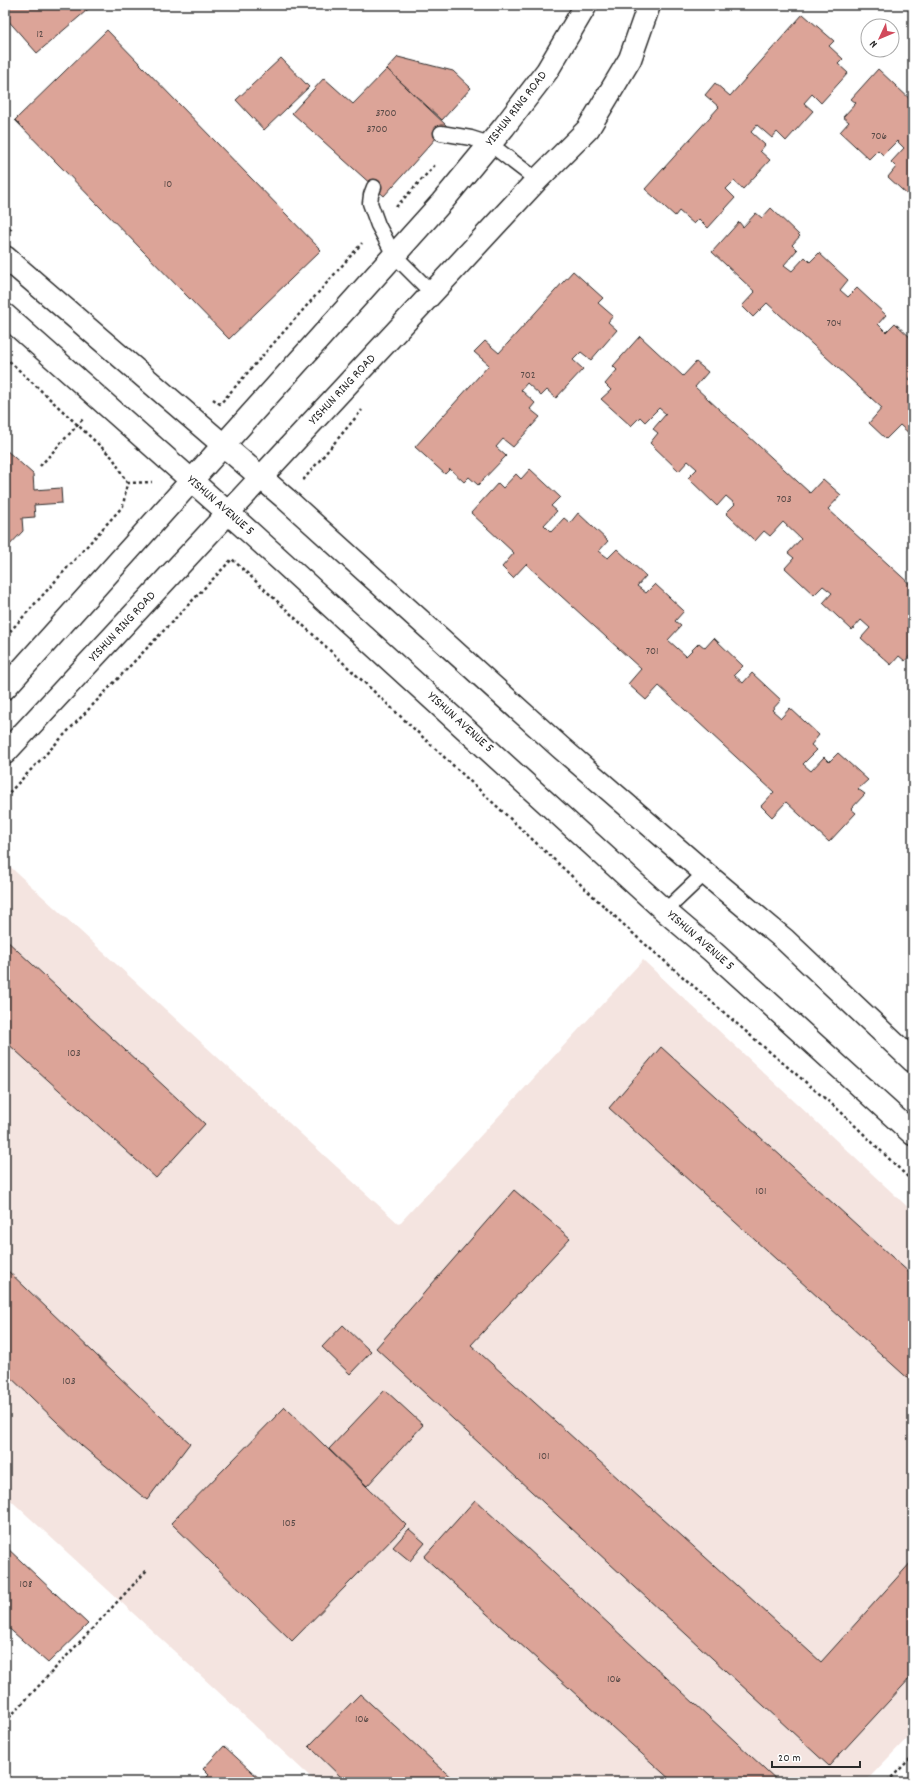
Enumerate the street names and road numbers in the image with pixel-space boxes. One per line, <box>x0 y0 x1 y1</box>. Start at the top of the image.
street label: YISHUN RING ROAD <box>482 67 553 151</box>
street label: YISHUN RING ROAD <box>305 350 381 430</box>
street label: YISHUN AVENUE 5 <box>182 471 258 541</box>
street label: YISHUN RING ROAD <box>85 587 161 667</box>
street label: YISHUN AVENUE 5 <box>423 688 497 758</box>
street label: YISHUN AVENUE 5 <box>662 906 738 976</box>

